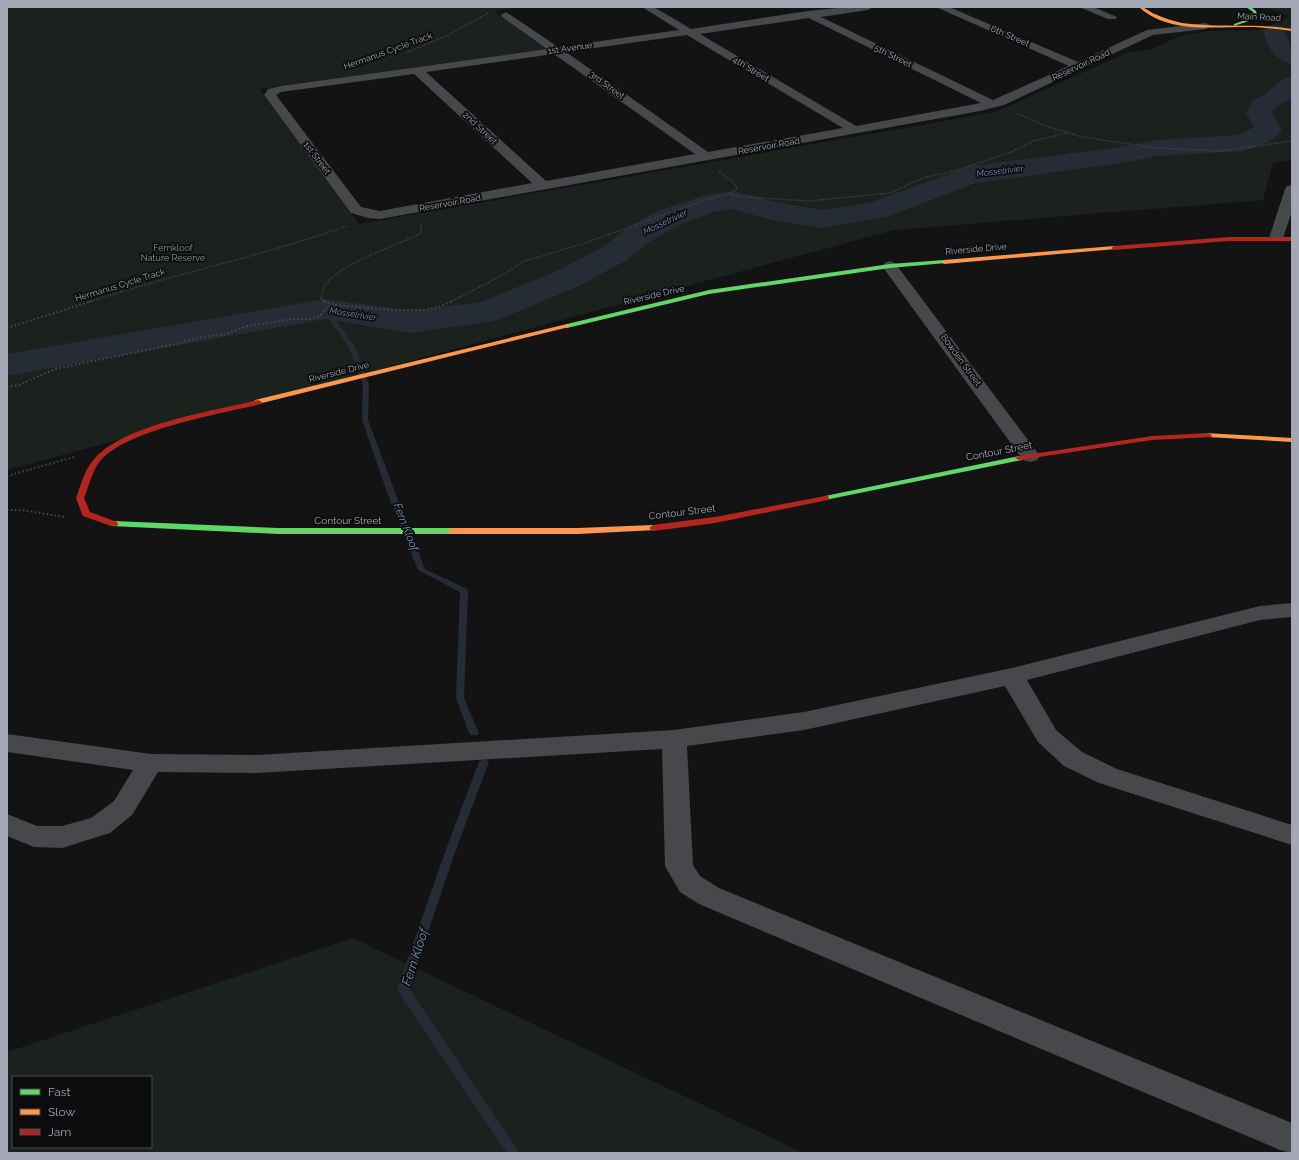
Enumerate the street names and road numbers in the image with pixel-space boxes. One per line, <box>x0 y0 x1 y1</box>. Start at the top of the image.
street label: Main Road <box>1237 11 1282 23</box>
street label: 6th Street <box>989 23 1031 49</box>
street label: Hermanus Cycle Track <box>342 30 434 72</box>
street label: 1st Avenue <box>547 40 594 56</box>
street label: 5th Street <box>873 43 913 69</box>
street label: Reservoir Road <box>1051 47 1112 83</box>
street label: 4th Street <box>731 54 771 84</box>
street label: 3rd Street <box>588 69 626 101</box>
street label: 2nd Street <box>461 110 499 146</box>
street label: Reservoir Road <box>737 136 801 156</box>
street label: 1st Street <box>301 140 333 176</box>
street label: Reservoir Road <box>418 193 482 213</box>
street label: Riverside Drive <box>945 241 1008 257</box>
street label: Hermanus Cycle Track <box>74 266 166 303</box>
street label: Riverside Drive <box>623 283 686 307</box>
street label: Bowden Street <box>939 332 983 388</box>
street label: Riverside Drive <box>308 359 371 384</box>
street label: Contour Street <box>965 439 1034 463</box>
street label: Contour Street <box>648 502 717 522</box>
street label: Contour Street <box>314 515 382 526</box>

